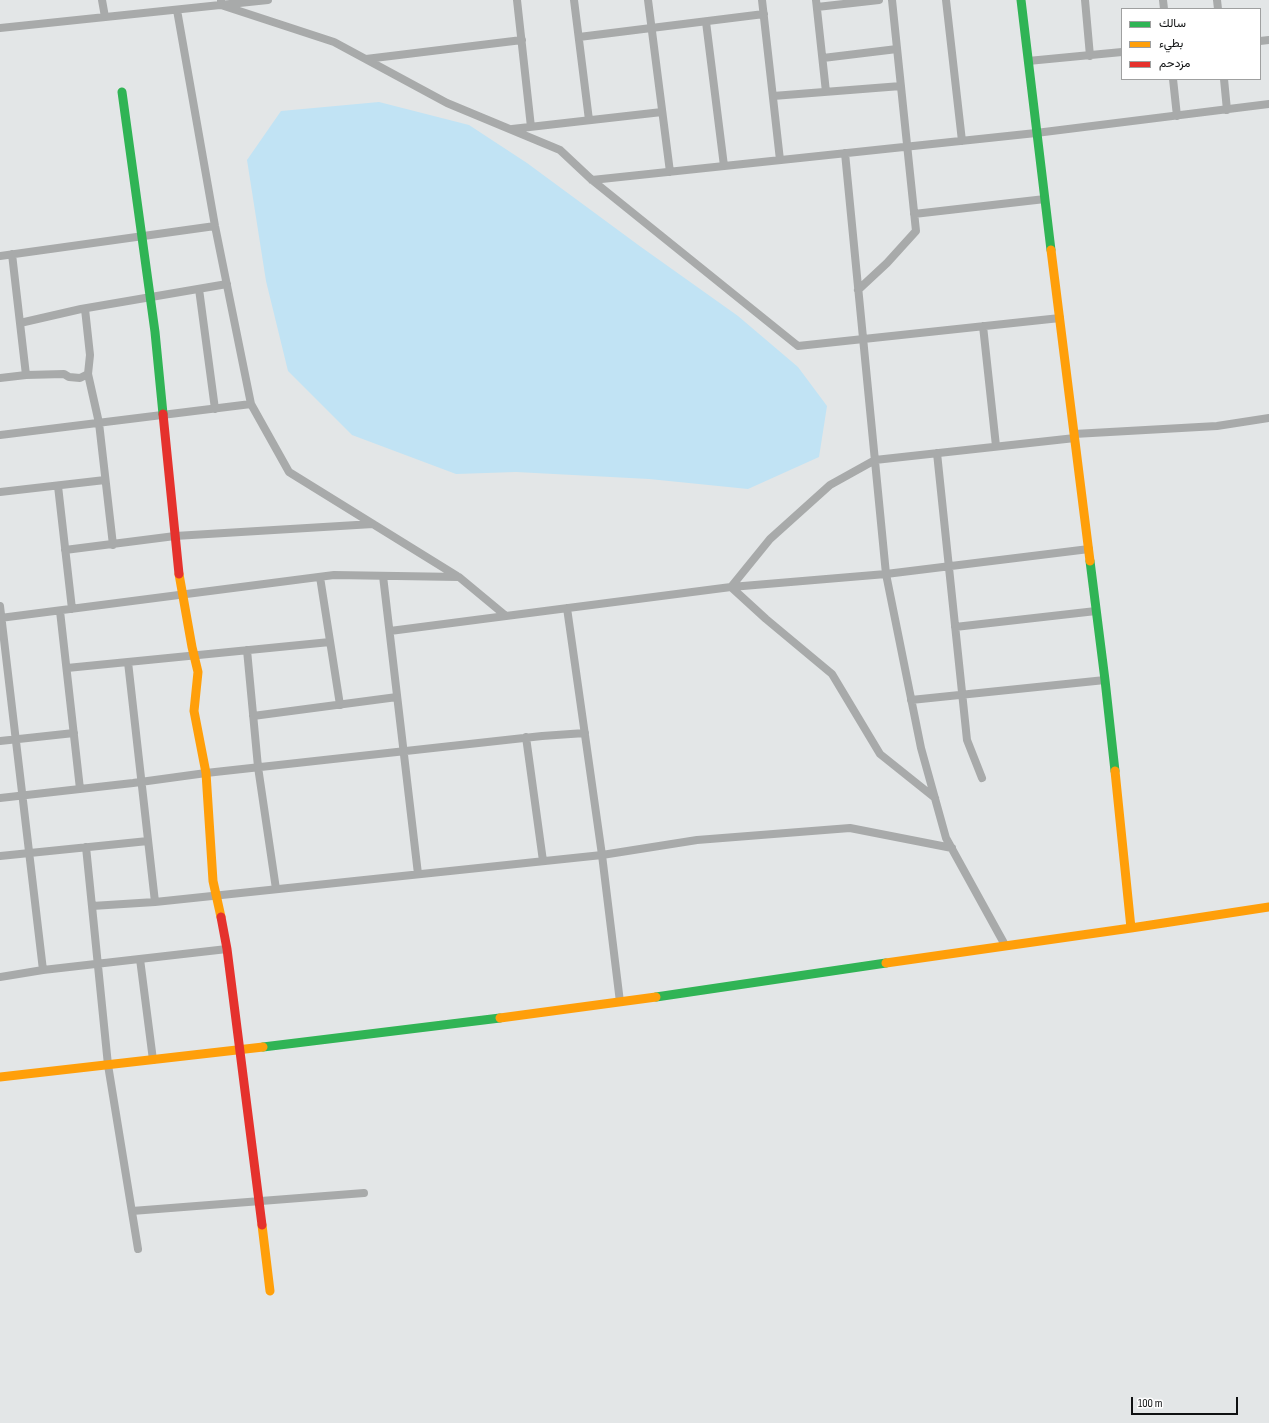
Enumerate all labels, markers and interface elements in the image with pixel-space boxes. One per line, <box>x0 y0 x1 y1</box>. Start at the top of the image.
legend <box>1121 8 1261 80</box>
text: سالك <box>1159 16 1186 31</box>
text: بطيء <box>1159 36 1183 51</box>
text: مزدحم <box>1159 56 1190 71</box>
scale bar <box>1133 1389 1240 1415</box>
text: 100 m <box>1138 1396 1163 1411</box>

